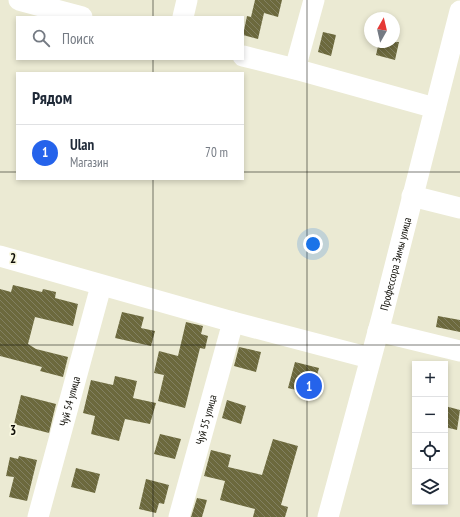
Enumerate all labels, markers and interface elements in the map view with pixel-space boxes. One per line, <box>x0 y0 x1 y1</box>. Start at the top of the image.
north arrow <box>364 12 400 48</box>
search box <box>16 16 244 60</box>
icon: search <box>30 27 52 49</box>
text: Поиск <box>62 29 94 48</box>
text: Рядом <box>32 87 72 109</box>
text: Ulan <box>70 135 94 154</box>
text: 1 <box>42 144 48 161</box>
text: 70 m <box>205 144 228 161</box>
text: Магазин <box>70 154 108 171</box>
street label: Профессора Зимы улица <box>377 216 414 312</box>
your location <box>303 234 323 254</box>
text: 2 <box>10 250 16 267</box>
map controls <box>412 361 448 505</box>
button: + <box>412 361 448 397</box>
pin: 1 <box>296 371 322 401</box>
street label: Чуй 54 улица <box>56 375 83 428</box>
street label: Чуй 55 улица <box>192 393 220 446</box>
button: − <box>412 397 448 433</box>
text: 3 <box>10 422 16 439</box>
button: locate <box>412 433 448 469</box>
button: layers <box>412 469 448 505</box>

